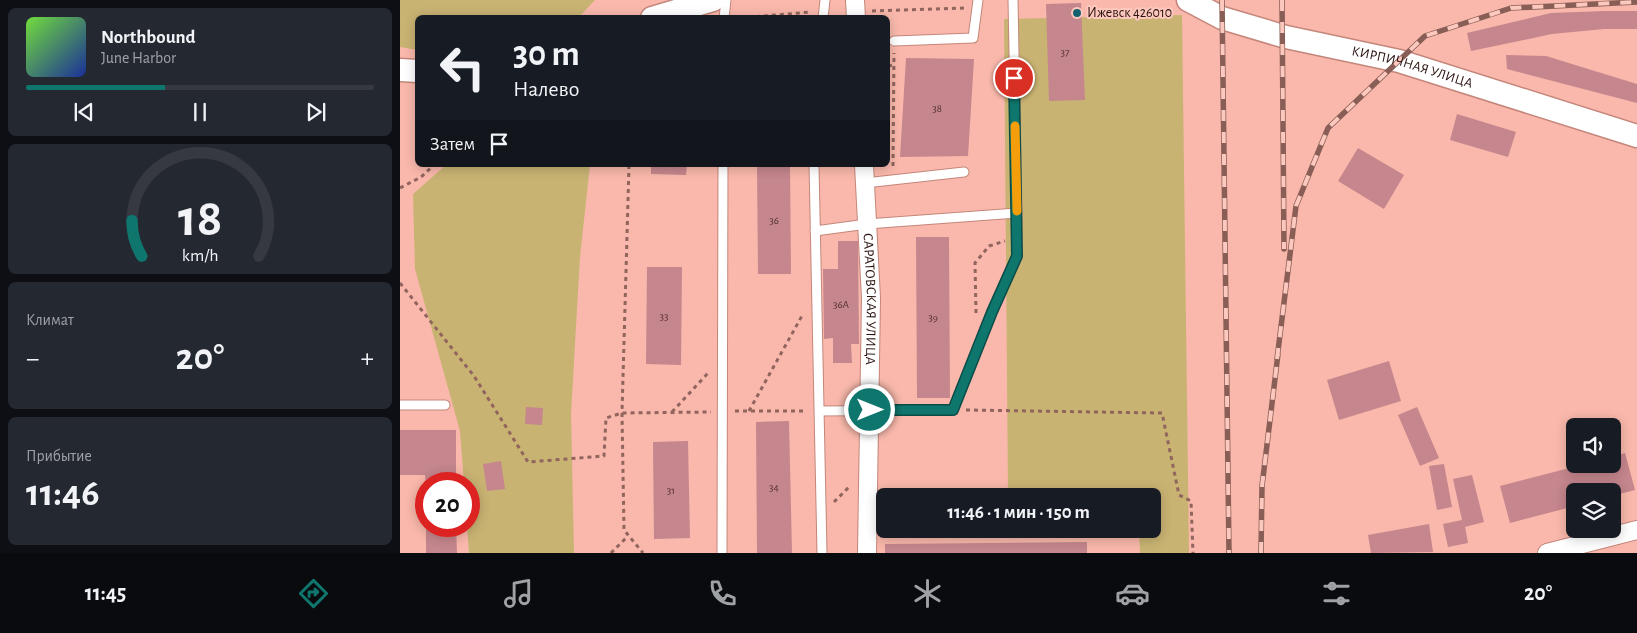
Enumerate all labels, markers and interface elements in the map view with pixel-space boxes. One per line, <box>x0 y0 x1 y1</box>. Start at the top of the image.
place label: Ижевск 426010 <box>1087 6 1172 20</box>
marker: Ижевск 426010 <box>1071 7 1083 19</box>
text: Northbound <box>101 28 196 47</box>
icon: left <box>430 35 495 100</box>
text: 30 m <box>513 37 580 72</box>
street label: КИРПИЧНАЯ УЛИЦА <box>1350 44 1474 91</box>
house number: 37 <box>1060 47 1070 58</box>
text: June Harbor <box>101 50 176 66</box>
pin <box>993 57 1035 99</box>
icon: arrive <box>1000 64 1028 92</box>
text: Налево <box>513 78 579 100</box>
icon: previous <box>70 98 98 126</box>
icon: pause <box>186 98 214 126</box>
icon: next <box>302 98 330 126</box>
house number: 38 <box>932 103 942 114</box>
icon: arrive <box>485 130 513 158</box>
text: Затем <box>430 135 475 154</box>
text: 18 <box>178 193 222 245</box>
house number: 36 <box>769 215 779 226</box>
street label: САРАТОВСКАЯ УЛИЦА <box>861 233 878 365</box>
text: km/h <box>182 247 218 265</box>
house number: 36А <box>833 299 850 310</box>
house number: 33 <box>659 311 669 322</box>
text: Климат <box>26 312 74 328</box>
house number: 39 <box>928 312 938 323</box>
text: 20° <box>176 339 224 377</box>
text: − <box>26 345 39 373</box>
text: + <box>361 345 374 373</box>
position arrow <box>843 383 895 435</box>
map controls <box>1566 418 1621 538</box>
button: sound <box>1566 418 1621 473</box>
text: Прибытие <box>26 448 92 464</box>
speed limit sign: 20 <box>415 472 480 537</box>
text: 11:46 <box>26 475 100 513</box>
house number: 34 <box>769 482 779 493</box>
button: layers <box>1566 483 1621 538</box>
house number: 31 <box>667 485 675 496</box>
text: 11:46 · 1 мин · 150 m <box>947 503 1090 522</box>
icon: directions <box>296 576 331 611</box>
icon: music <box>501 576 536 611</box>
icon: phone <box>705 576 740 611</box>
icon: climate <box>910 576 945 611</box>
icon: car <box>1115 576 1150 611</box>
icon: filters <box>1319 576 1354 611</box>
text: 11:45 <box>85 582 126 604</box>
text: 20° <box>1524 582 1552 604</box>

